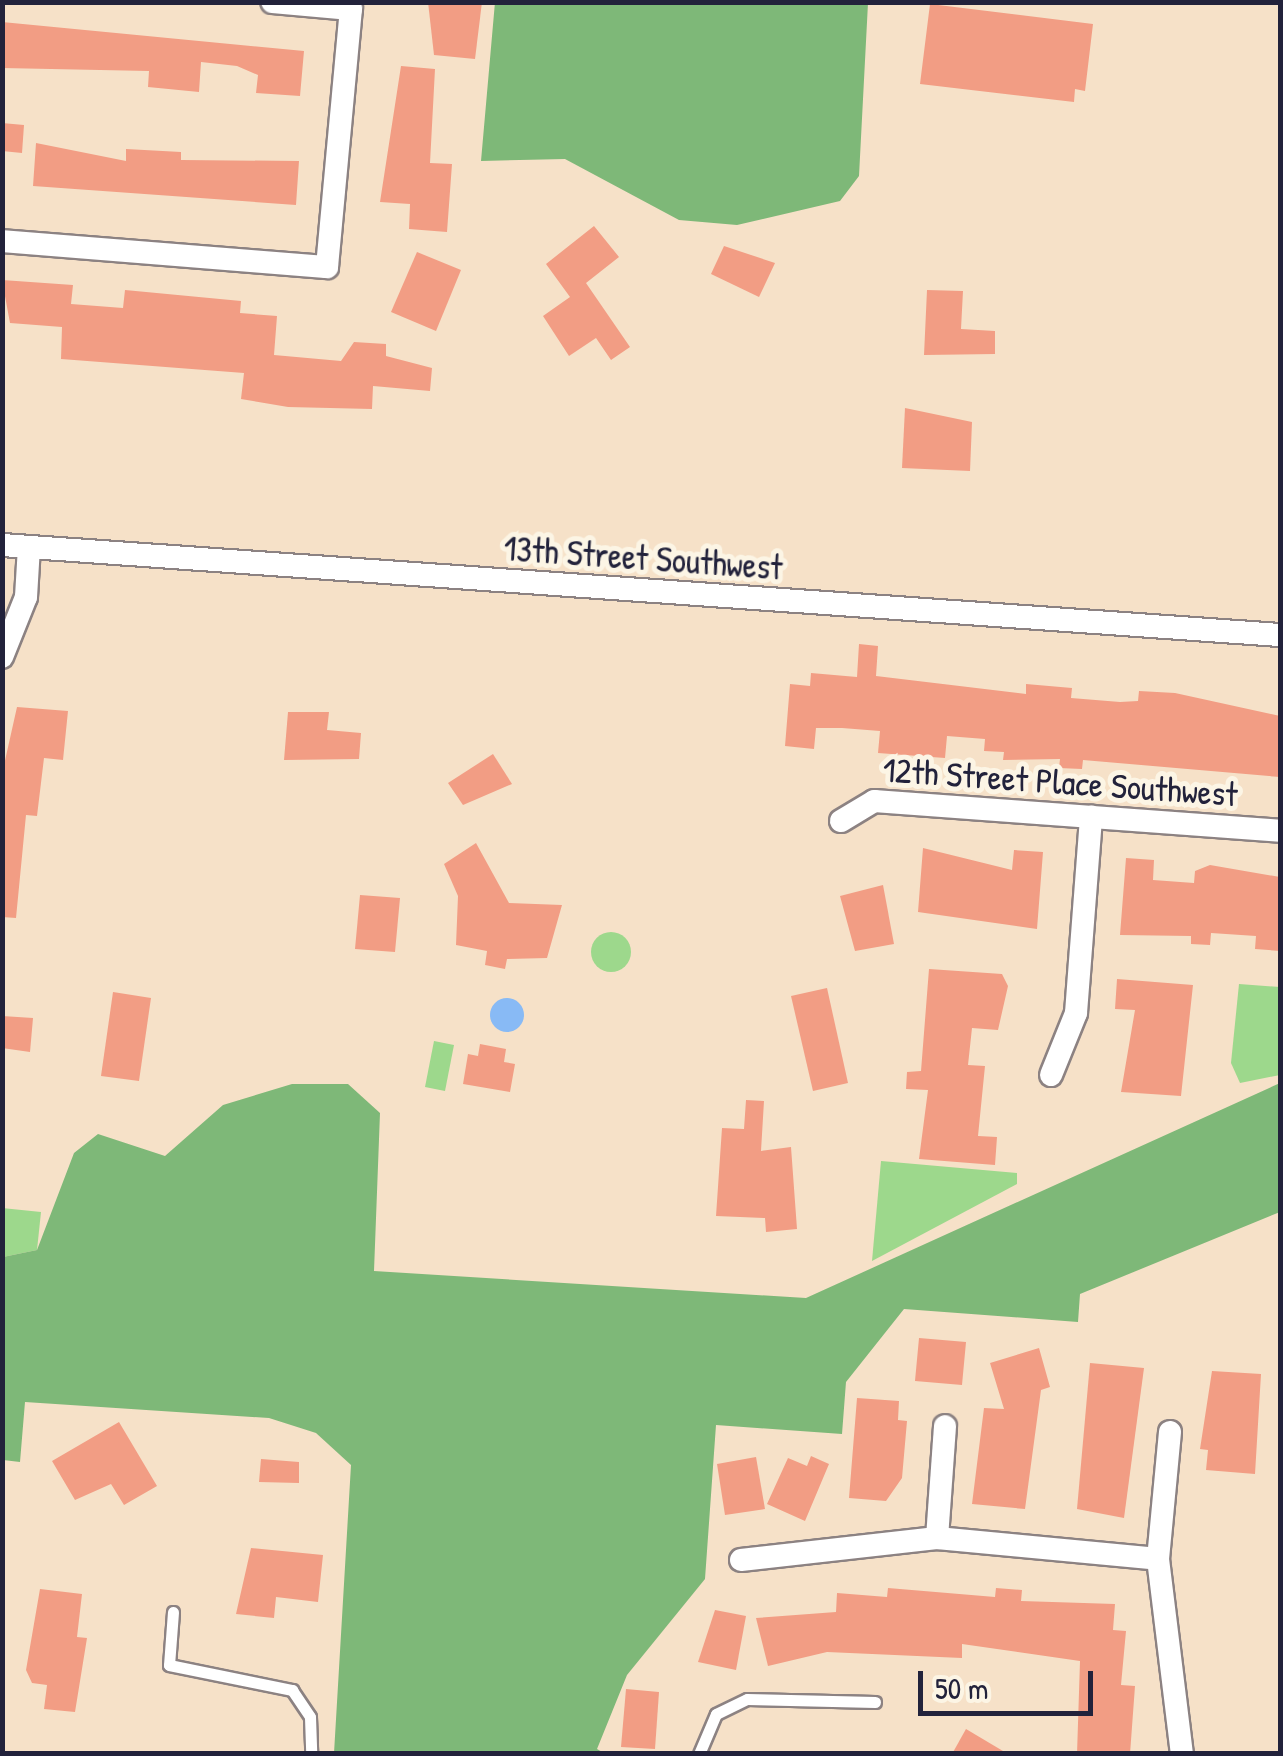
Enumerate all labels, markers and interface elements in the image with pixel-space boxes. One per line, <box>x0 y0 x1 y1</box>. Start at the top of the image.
street label: 13th Street Southwest <box>502 527 784 589</box>
street label: 12th Street Place Southwest <box>881 749 1239 815</box>
scale bar <box>923 1651 1098 1713</box>
text: 50 m <box>935 1668 988 1708</box>

